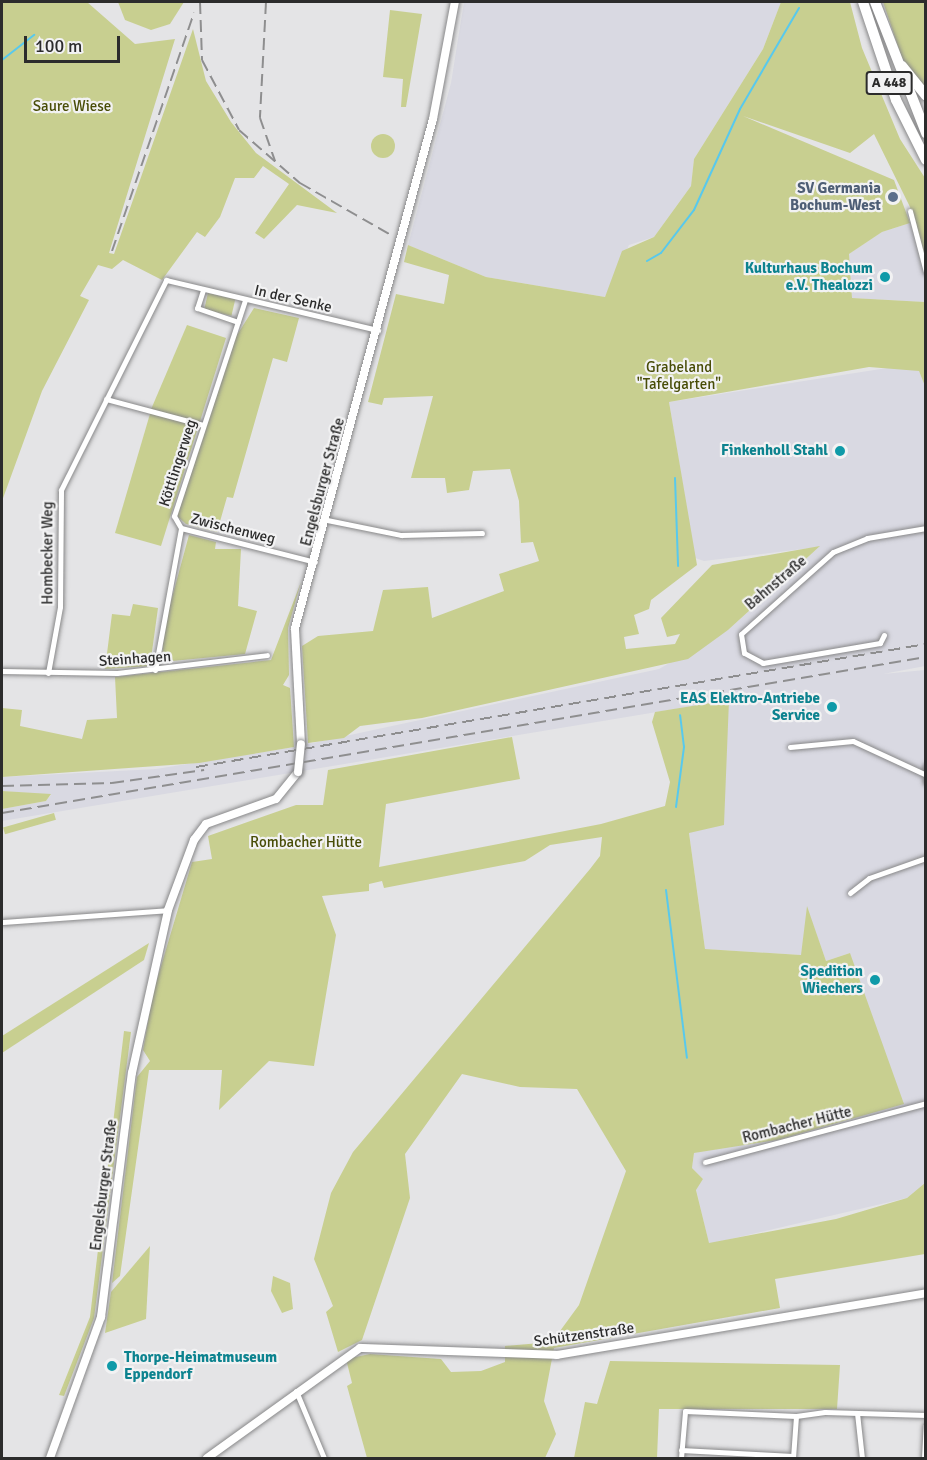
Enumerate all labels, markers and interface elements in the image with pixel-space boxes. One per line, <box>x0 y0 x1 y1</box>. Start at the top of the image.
scale bar <box>27 24 123 62</box>
text: 100 m <box>35 35 82 57</box>
road number: A 448 <box>865 72 913 94</box>
park label: Saure Wiese <box>33 98 111 116</box>
place label: SV Germania Bochum-West <box>790 179 881 214</box>
marker: SV Germania Bochum-West <box>886 190 900 204</box>
place label: Kulturhaus Bochum e.V. Thealozzi <box>745 259 873 294</box>
marker: Kulturhaus Bochum e.V. Thealozzi <box>878 270 892 284</box>
street label: In der Senke <box>253 281 333 317</box>
park label: Grabeland "Tafelgarten" <box>637 358 721 393</box>
street label: Engelsburger Straße <box>297 416 349 548</box>
street label: Köttlingerweg <box>155 417 201 509</box>
place label: Finkenholl Stahl <box>721 442 828 460</box>
marker: Finkenholl Stahl <box>833 444 847 458</box>
street label: Hombecker Weg <box>39 501 57 605</box>
street label: Zwischenweg <box>189 510 277 548</box>
street label: Bahnstraße <box>742 552 810 614</box>
street label: Steinhagen <box>98 647 172 671</box>
place label: EAS Elektro-Antriebe Service <box>680 689 820 724</box>
marker: EAS Elektro-Antriebe Service <box>825 700 839 714</box>
park label: Rombacher Hütte <box>250 834 362 852</box>
place label: Spedition Wiechers <box>801 962 863 997</box>
marker: Spedition Wiechers <box>868 973 882 987</box>
street label: Rombacher Hütte <box>741 1103 853 1147</box>
street label: Engelsburger Straße <box>87 1118 121 1252</box>
street label: Schützenstraße <box>533 1319 635 1351</box>
place label: Thorpe-Heimatmuseum Eppendorf <box>124 1348 277 1383</box>
marker: Thorpe-Heimatmuseum Eppendorf <box>105 1359 119 1373</box>

